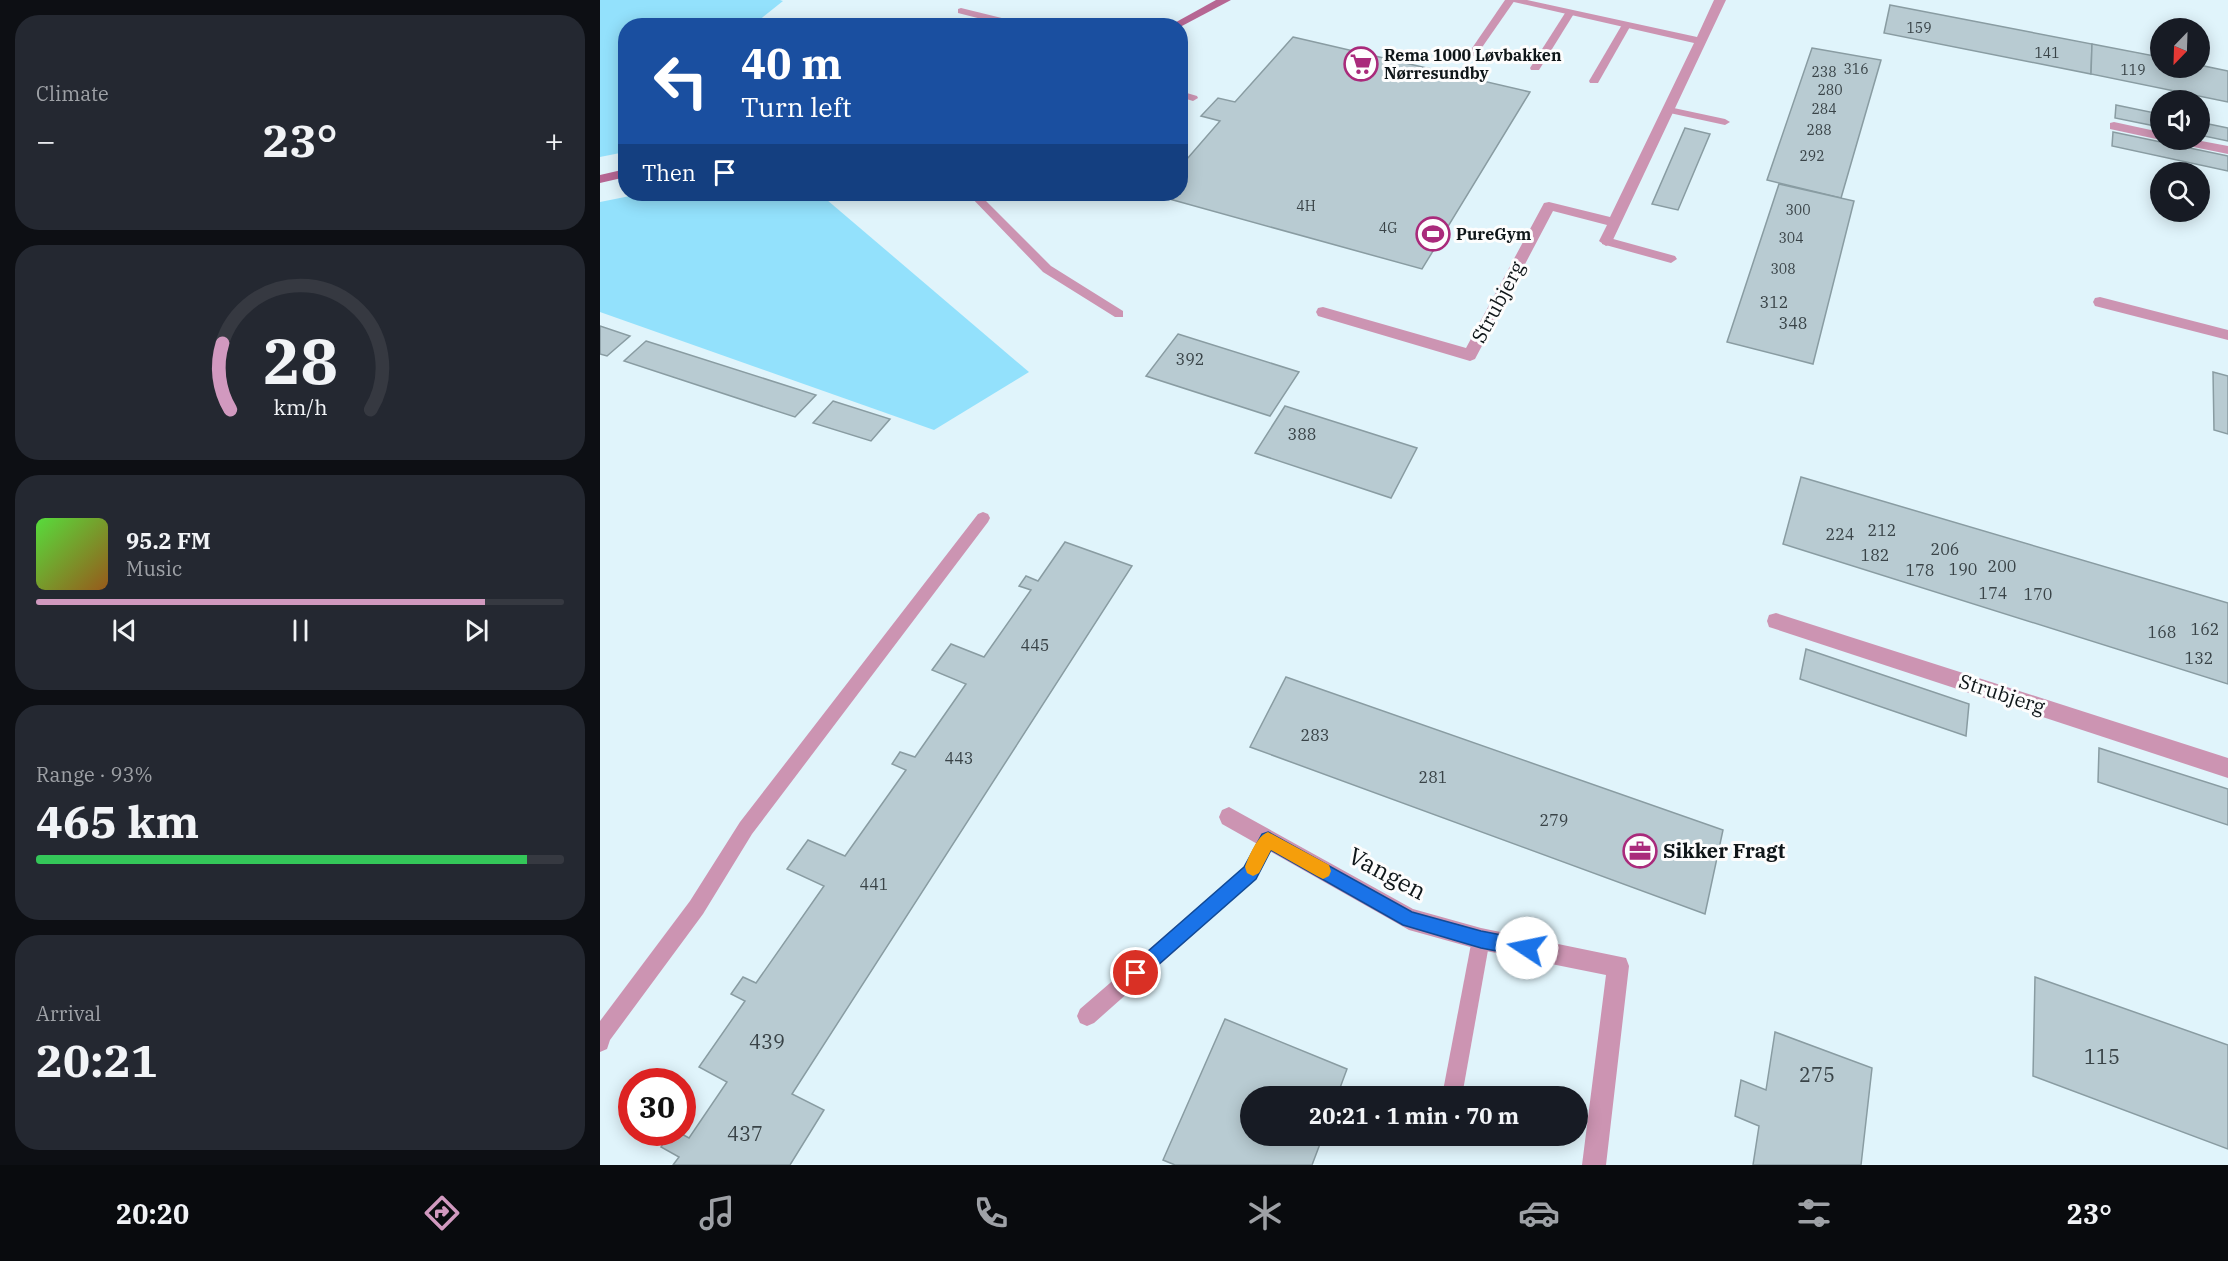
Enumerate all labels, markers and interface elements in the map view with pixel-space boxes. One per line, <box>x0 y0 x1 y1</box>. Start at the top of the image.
north arrow <box>2150 18 2210 78</box>
map controls <box>2150 18 2210 222</box>
house number: 159 <box>1906 19 1932 37</box>
text: 40 m <box>741 36 842 91</box>
icon: left <box>642 42 720 120</box>
house number: 141 <box>2034 44 2060 62</box>
place label: Rema 1000 Løvbakken Nørresundby <box>1384 45 1562 83</box>
supermarket icon: Rema 1000 Løvbakken Nørresundby <box>1343 46 1379 82</box>
house number: 316 <box>1843 60 1869 78</box>
house number: 119 <box>2120 61 2146 79</box>
house number: 238 <box>1811 63 1837 81</box>
text: Climate <box>36 80 109 107</box>
house number: 280 <box>1817 81 1843 99</box>
text: Turn left <box>741 89 852 124</box>
button: sound <box>2150 90 2210 150</box>
house number: 284 <box>1811 100 1837 118</box>
text: 23° <box>262 111 338 169</box>
text: − <box>36 119 56 162</box>
text: + <box>544 119 564 162</box>
house number: 288 <box>1806 121 1832 139</box>
house number: 292 <box>1799 147 1825 165</box>
icon: arrive <box>708 156 741 189</box>
text: Then <box>642 158 696 187</box>
button: search <box>2150 162 2210 222</box>
house number: 4H <box>1296 197 1316 215</box>
house number: 300 <box>1785 201 1811 219</box>
sports icon: PureGym <box>1415 216 1451 252</box>
house number: 4G <box>1379 219 1397 237</box>
place label: PureGym <box>1456 224 1532 244</box>
house number: 304 <box>1778 229 1804 247</box>
street label: Strubjerg <box>1465 256 1530 347</box>
house number: 308 <box>1770 260 1796 278</box>
house number: 312 <box>1760 292 1788 312</box>
house number: 348 <box>1779 313 1807 333</box>
text: 28 <box>263 320 337 401</box>
house number: 392 <box>1176 349 1204 369</box>
text: km/h <box>273 393 327 421</box>
house number: 388 <box>1288 424 1316 444</box>
house number: 212 <box>1868 520 1896 540</box>
house number: 224 <box>1826 524 1854 544</box>
text: 95.2 FM <box>126 526 211 555</box>
house number: 206 <box>1931 539 1959 559</box>
house number: 182 <box>1861 545 1889 565</box>
text: Music <box>126 555 182 582</box>
house number: 200 <box>1988 556 2016 576</box>
house number: 190 <box>1949 559 1977 579</box>
house number: 178 <box>1906 560 1934 580</box>
house number: 174 <box>1979 583 2007 603</box>
house number: 170 <box>2024 584 2052 604</box>
icon: previous <box>108 614 141 647</box>
icon: pause <box>284 614 317 647</box>
icon: next <box>460 614 493 647</box>
house number: 162 <box>2191 619 2219 639</box>
house number: 168 <box>2148 622 2176 642</box>
house number: 445 <box>1021 635 1049 655</box>
house number: 132 <box>2185 648 2213 668</box>
street label: Strubjerg <box>1956 667 2049 720</box>
house number: 283 <box>1301 725 1329 745</box>
house number: 443 <box>945 748 973 768</box>
text: Range · 93% <box>36 761 153 788</box>
house number: 281 <box>1419 767 1447 787</box>
text: 465 km <box>36 792 199 850</box>
house number: 279 <box>1540 810 1568 830</box>
office icon: Sikker Fragt <box>1622 833 1658 869</box>
place label: Sikker Fragt <box>1663 837 1786 864</box>
street label: Vangen <box>1343 839 1432 907</box>
house number: 441 <box>860 874 888 894</box>
position arrow <box>1495 916 1559 980</box>
pin <box>1110 947 1161 998</box>
icon: arrive <box>1119 956 1152 989</box>
text: Arrival <box>36 1000 101 1027</box>
house number: 439 <box>749 1028 785 1055</box>
text: 20:21 <box>36 1031 158 1089</box>
house number: 115 <box>2084 1043 2120 1070</box>
house number: 275 <box>1799 1061 1835 1088</box>
speed limit sign: 30 <box>618 1068 696 1146</box>
text: 20:21 · 1 min · 70 m <box>1309 1101 1519 1130</box>
house number: 437 <box>727 1120 763 1147</box>
icon: directions <box>421 1192 463 1234</box>
icon: music <box>696 1192 738 1234</box>
icon: phone <box>970 1192 1012 1234</box>
icon: climate <box>1244 1192 1286 1234</box>
icon: car <box>1518 1192 1560 1234</box>
icon: filters <box>1793 1192 1835 1234</box>
text: 20:20 <box>116 1196 189 1231</box>
text: 23° <box>2067 1196 2112 1231</box>

